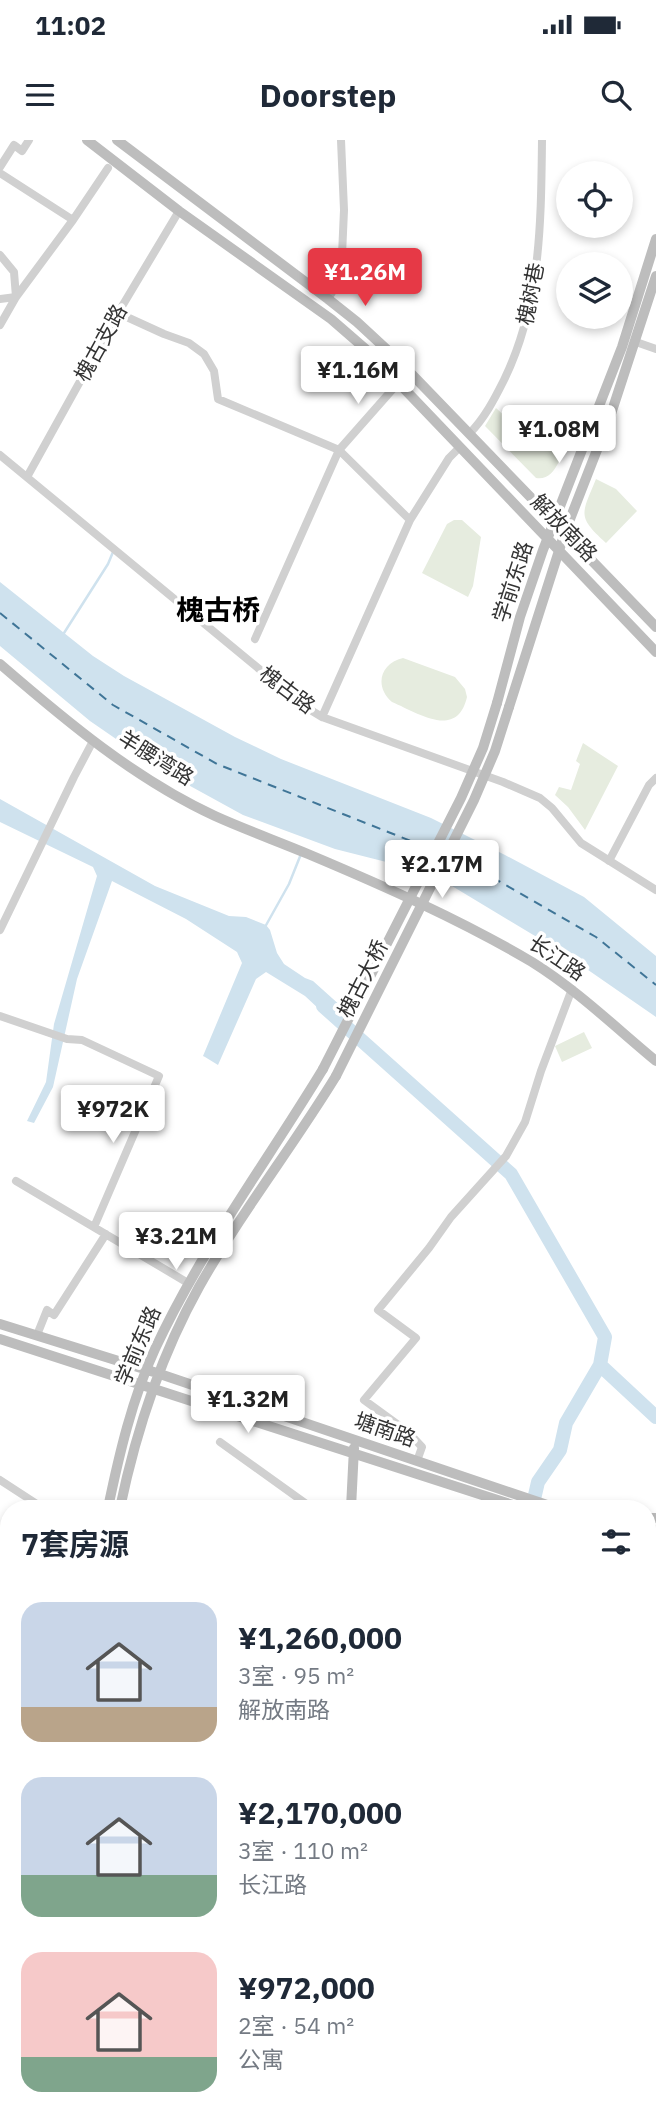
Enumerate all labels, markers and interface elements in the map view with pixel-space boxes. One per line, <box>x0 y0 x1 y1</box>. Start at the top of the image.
text: 11:02 <box>35 8 106 42</box>
text: Doorstep <box>260 74 396 116</box>
icon: menu <box>21 76 59 114</box>
icon: search <box>597 76 635 114</box>
map controls <box>556 161 633 329</box>
button: locate <box>556 161 633 238</box>
pin: ¥1.26M <box>308 248 422 308</box>
button: layers <box>556 252 633 329</box>
text: ¥1.26M <box>324 256 406 286</box>
street label: 槐树巷 <box>510 260 550 327</box>
street label: 槐古支路 <box>68 299 133 386</box>
pin: ¥1.16M <box>301 346 415 406</box>
text: ¥1.16M <box>317 354 399 384</box>
pin: ¥1.08M <box>502 406 616 465</box>
text: ¥1.08M <box>518 413 600 443</box>
street label: 解放南路 <box>525 487 604 567</box>
street label: 学前东路 <box>486 537 538 626</box>
district label: 槐古桥 <box>176 591 260 628</box>
street label: 槐古路 <box>254 659 321 719</box>
street label: 羊腰湾路 <box>113 723 200 791</box>
pin: ¥2.17M <box>385 840 499 900</box>
text: ¥2.17M <box>401 848 483 878</box>
street label: 长江路 <box>524 928 592 986</box>
street label: 槐古大桥 <box>331 935 394 1022</box>
pin: ¥972K <box>64 1086 162 1145</box>
text: ¥972K <box>77 1093 149 1123</box>
pin: ¥3.21M <box>119 1212 233 1272</box>
text: ¥3.21M <box>135 1220 217 1250</box>
street label: 学前东路 <box>108 1301 166 1390</box>
pin: ¥1.32M <box>191 1376 305 1435</box>
text: ¥1.32M <box>207 1383 289 1413</box>
street label: 塘南路 <box>351 1406 420 1453</box>
icon: filters <box>597 1523 635 1561</box>
text: 7套房源 <box>21 1524 129 1563</box>
text: ¥1,260,000 <box>238 1618 402 1657</box>
icon: home <box>77 1630 161 1714</box>
text: 3室 · 95 m² <box>238 1660 354 1690</box>
text: 解放南路 <box>238 1694 330 1724</box>
text: ¥2,170,000 <box>238 1793 402 1832</box>
icon: home <box>77 1805 161 1889</box>
text: 3室 · 110 m² <box>238 1835 368 1865</box>
text: 长江路 <box>238 1869 307 1899</box>
text: ¥972,000 <box>238 1968 375 2007</box>
icon: home <box>77 1980 161 2064</box>
text: 2室 · 54 m² <box>238 2010 354 2040</box>
text: 公寓 <box>238 2044 284 2074</box>

